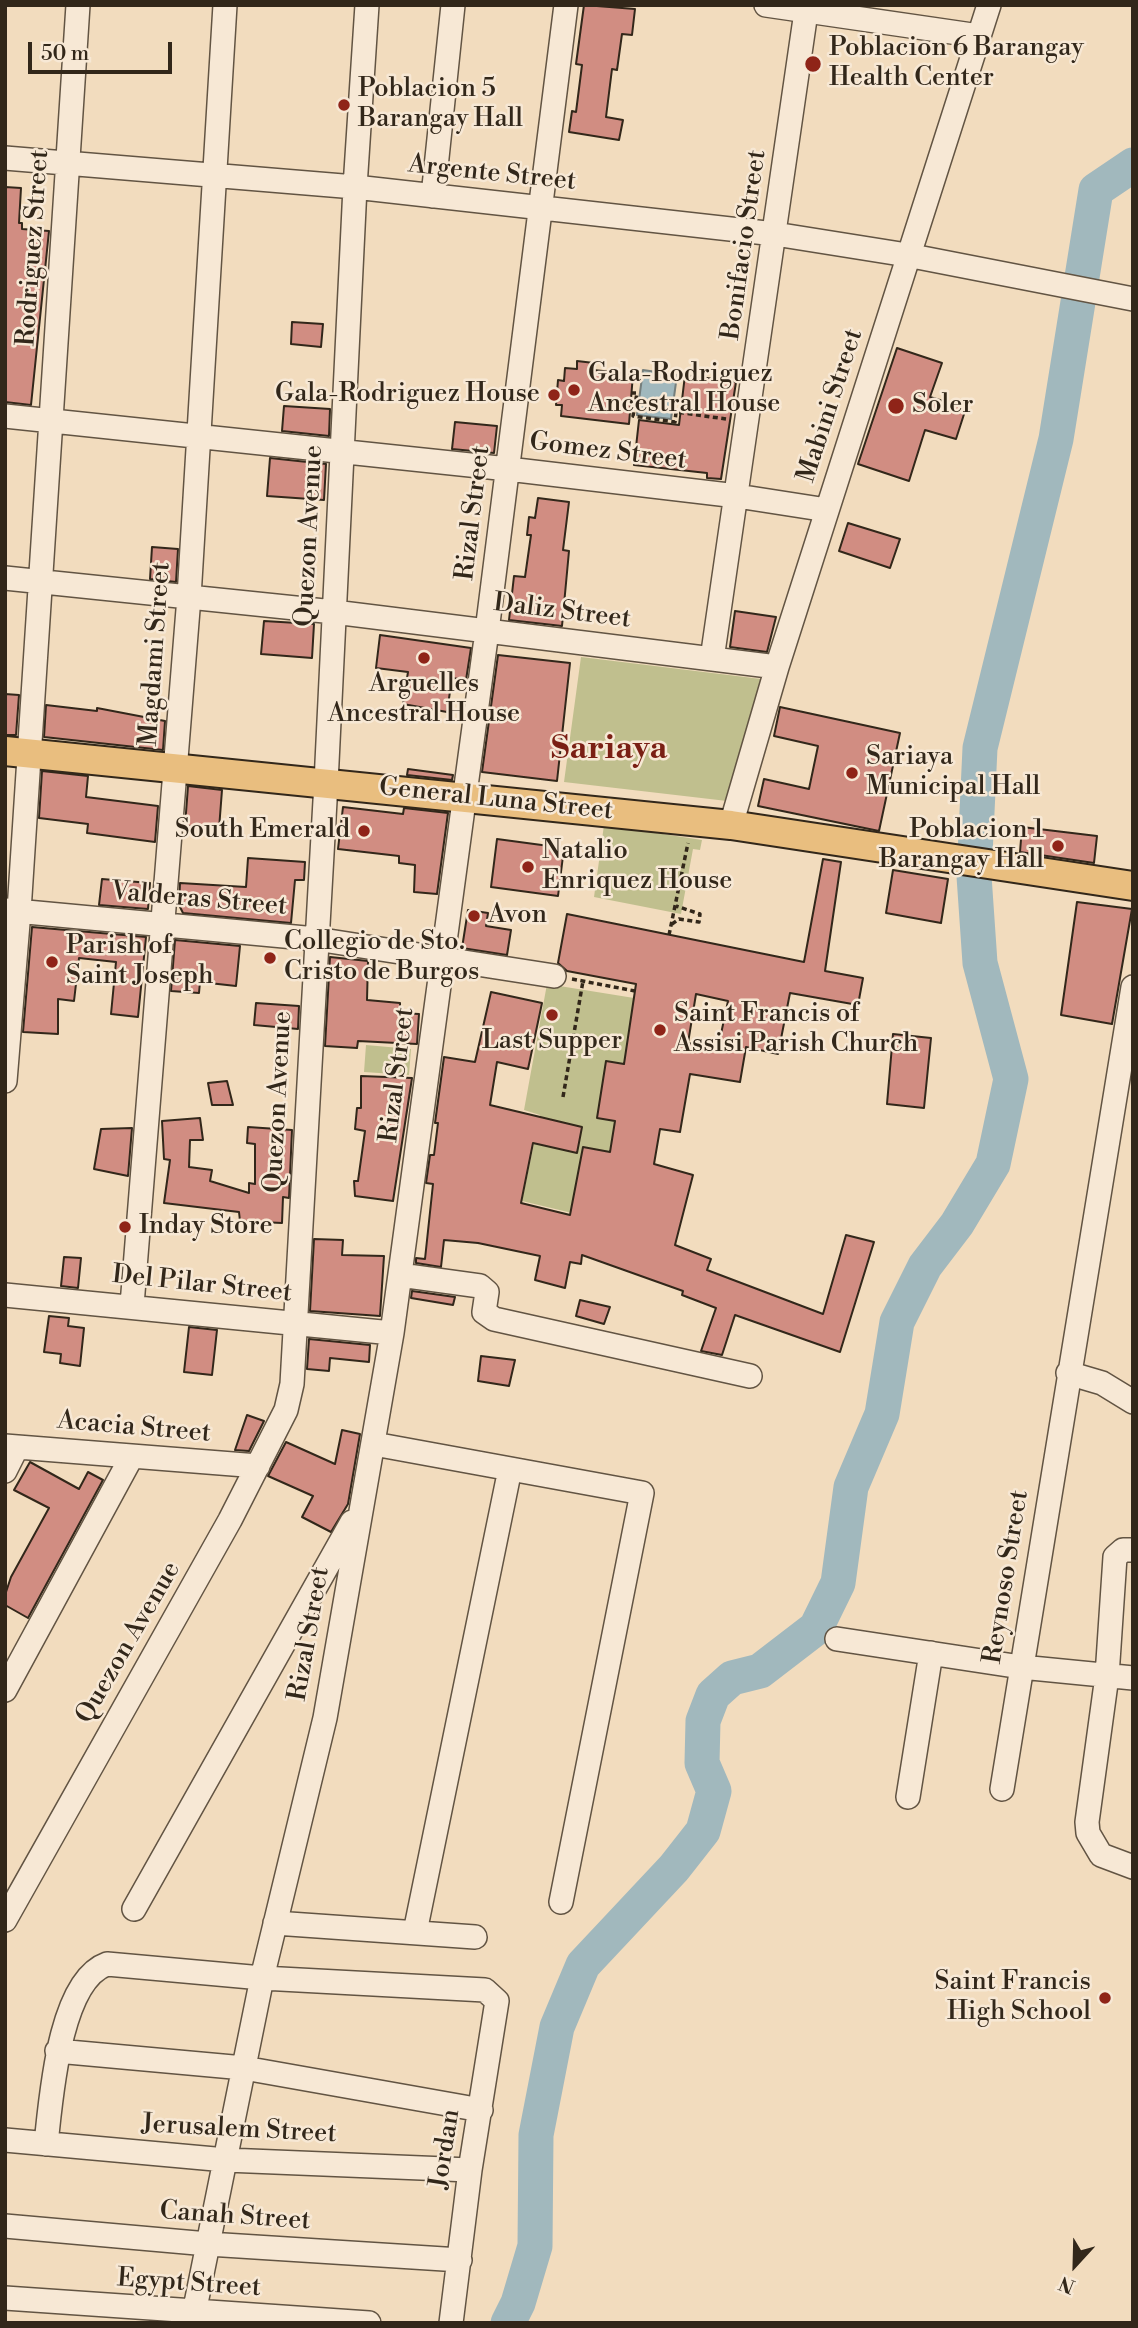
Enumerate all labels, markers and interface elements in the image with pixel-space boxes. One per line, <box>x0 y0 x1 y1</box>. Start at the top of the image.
scale bar <box>32 28 175 72</box>
place label: Poblacion 6 Barangay Health Center <box>829 33 1084 94</box>
text: 50 m <box>41 41 89 67</box>
marker: Poblacion 6 Barangay Health Center <box>803 54 823 74</box>
place label: Poblacion 5 Barangay Hall <box>358 74 523 136</box>
marker: Poblacion 5 Barangay Hall <box>336 97 352 113</box>
street label: Rodriguez Street <box>12 148 56 348</box>
street label: Bonifacio Street <box>716 148 774 342</box>
street label: Argente Street <box>406 150 578 198</box>
street label: Mabini Street <box>792 325 870 487</box>
place label: Gala-Rodriguez Ancestral House <box>588 359 781 420</box>
place label: Gala-Rodriguez House <box>275 379 540 411</box>
marker: Gala-Rodriguez Ancestral House <box>566 382 582 398</box>
marker: Gala-Rodriguez House <box>546 387 562 403</box>
place label: Soler <box>912 390 974 422</box>
marker: Soler <box>886 396 906 416</box>
street label: Gomez Street <box>528 427 688 477</box>
street label: Quezon Avenue <box>290 444 330 628</box>
street label: Rizal Street <box>450 444 498 582</box>
street label: Magdami Street <box>134 561 178 747</box>
street label: Daliz Street <box>492 588 632 636</box>
marker: Arguelles Ancestral House <box>416 650 432 666</box>
place label: Arguelles Ancestral House <box>328 669 520 730</box>
district label: Sariaya <box>551 730 667 770</box>
place label: Sariaya Municipal Hall <box>866 742 1040 804</box>
marker: Sariaya Municipal Hall <box>844 765 860 781</box>
street label: General Luna Street <box>378 772 614 828</box>
place label: South Emerald <box>175 815 350 847</box>
place label: Poblacion 1 Barangay Hall <box>879 815 1044 876</box>
marker: South Emerald <box>356 823 372 839</box>
place label: Natalio Enriquez House <box>542 836 732 898</box>
marker: Poblacion 1 Barangay Hall <box>1050 838 1066 854</box>
marker: Natalio Enriquez House <box>520 859 536 875</box>
street label: Valderas Street <box>110 877 288 923</box>
place label: Avon <box>488 900 547 932</box>
marker: Avon <box>466 908 482 924</box>
place label: Collegio de Sto. Cristo de Burgos <box>284 927 479 988</box>
place label: Parish of Saint Joseph <box>66 931 213 992</box>
marker: Collegio de Sto. Cristo de Burgos <box>262 950 278 966</box>
marker: Parish of Saint Joseph <box>44 954 60 970</box>
place label: Saint Francis of Assisi Parish Church <box>674 999 918 1060</box>
street label: Rizal Street <box>374 1006 422 1144</box>
marker: Last Supper <box>544 1007 560 1023</box>
street label: Quezon Avenue <box>259 1010 299 1194</box>
marker: Saint Francis of Assisi Parish Church <box>652 1022 668 1038</box>
place label: Last Supper <box>482 1026 622 1058</box>
place label: Inday Store <box>139 1211 273 1243</box>
marker: Inday Store <box>117 1219 133 1235</box>
street label: Del Pilar Street <box>110 1260 294 1310</box>
street label: Acacia Street <box>56 1406 212 1450</box>
street label: Reynoso Street <box>978 1488 1036 1666</box>
street label: Quezon Avenue <box>70 1556 188 1730</box>
street label: Rizal Street <box>283 1564 337 1704</box>
place label: Saint Francis High School <box>935 1967 1091 2028</box>
marker: Saint Francis High School <box>1097 1990 1113 2006</box>
street label: Jordan <box>424 2107 468 2191</box>
street label: Jerusalem Street <box>141 2109 337 2151</box>
street label: Canah Street <box>159 2196 311 2238</box>
north arrow <box>1040 2230 1110 2300</box>
street label: Egypt Street <box>116 2263 262 2305</box>
text: N <box>1056 2271 1079 2298</box>

